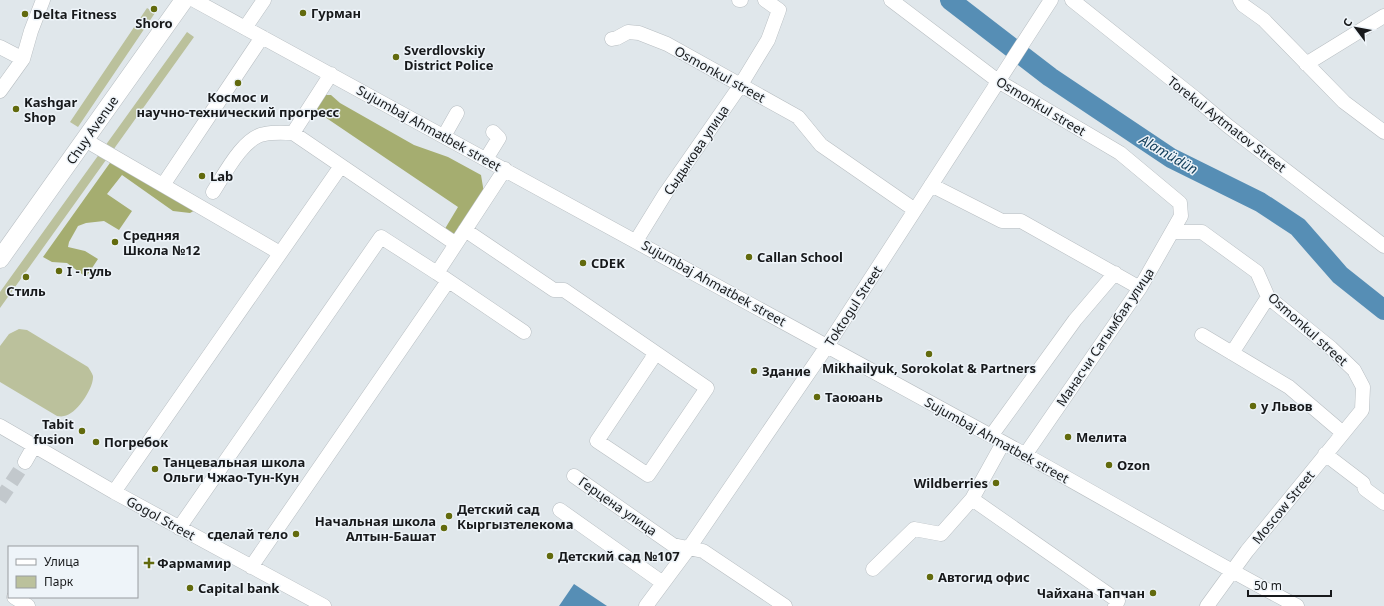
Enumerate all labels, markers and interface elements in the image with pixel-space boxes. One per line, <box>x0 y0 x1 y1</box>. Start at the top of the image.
marker: Shoro <box>149 4 159 14</box>
place label: Гурман <box>311 4 361 22</box>
place label: Delta Fitness <box>33 5 117 23</box>
marker: Гурман <box>298 8 308 18</box>
north arrow <box>1336 8 1376 48</box>
marker: Delta Fitness <box>20 9 30 19</box>
place label: Shoro <box>135 14 173 32</box>
text: С <box>1339 15 1355 29</box>
place label: Sverdlovskiy District Police <box>404 41 494 74</box>
street label: Osmonkul street <box>671 42 769 107</box>
marker: Sverdlovskiy District Police <box>391 52 401 62</box>
street label: Osmonkul street <box>993 72 1089 140</box>
street label: Torekul Aytmatov Street <box>1164 72 1290 176</box>
marker: Космос и научно-технический прогресс <box>233 78 243 88</box>
street label: Sujumbaj Ahmatbek street <box>354 81 505 175</box>
place label: Космос и научно-технический прогресс <box>137 88 340 121</box>
street label: Chuy Avenue <box>62 92 122 168</box>
place label: Kashgar Shop <box>24 93 77 126</box>
street label: Сыдыкова улица <box>659 101 733 199</box>
marker: Kashgar Shop <box>11 104 21 114</box>
water label: Alamüdün <box>1136 129 1202 178</box>
place label: Lab <box>210 167 233 185</box>
marker: Lab <box>197 171 207 181</box>
place label: Средняя Школа №12 <box>123 226 200 259</box>
street label: Sujumbaj Ahmatbek street <box>639 236 790 330</box>
marker: Средняя Школа №12 <box>110 237 120 247</box>
place label: Callan School <box>757 248 843 266</box>
marker: Callan School <box>744 252 754 262</box>
place label: CDEK <box>591 254 625 272</box>
marker: CDEK <box>578 258 588 268</box>
place label: I - гуль <box>67 262 112 280</box>
street label: Toktogul Street <box>820 262 886 350</box>
street label: Манасчи Сагымбая улица <box>1052 264 1158 410</box>
marker: I - гуль <box>54 266 64 276</box>
marker: Стиль <box>21 272 31 282</box>
place label: Стиль <box>6 282 46 300</box>
street label: Osmonkul street <box>1264 288 1352 370</box>
marker: Mikhailyuk, Sorokolat & Partners <box>924 349 934 359</box>
place label: Mikhailyuk, Sorokolat & Partners <box>822 359 1036 377</box>
place label: Здание <box>762 362 811 380</box>
marker: Здание <box>749 366 759 376</box>
place label: Таоюань <box>825 388 883 406</box>
marker: Таоюань <box>812 392 822 402</box>
street label: Sujumbaj Ahmatbek street <box>922 393 1073 487</box>
place label: у Львов <box>1260 397 1313 415</box>
marker: у Львов <box>1248 401 1258 411</box>
place label: Tabit fusion <box>34 415 74 448</box>
marker: Tabit fusion <box>77 426 87 436</box>
place label: Мелита <box>1076 428 1127 446</box>
marker: Мелита <box>1063 432 1073 442</box>
place label: Погребок <box>104 433 168 451</box>
marker: Погребок <box>91 437 101 447</box>
place label: Танцевальная школа Ольги Чжао-Тун-Кун <box>163 453 305 486</box>
place label: Ozon <box>1117 456 1150 474</box>
marker: Ozon <box>1104 460 1114 470</box>
marker: Танцевальная школа Ольги Чжао-Тун-Кун <box>150 464 160 474</box>
street label: Moscow Street <box>1248 466 1318 547</box>
street label: Герцена улица <box>575 472 661 540</box>
place label: Wildberries <box>914 474 988 492</box>
marker: Wildberries <box>991 478 1001 488</box>
street label: Gogol Street <box>123 492 199 544</box>
place label: Детский сад Кыргызтелекома <box>457 500 573 533</box>
marker: Детский сад Кыргызтелекома <box>444 511 454 521</box>
place label: Начальная школа Алтын-Башат <box>315 512 436 545</box>
marker: Начальная школа Алтын-Башат <box>439 523 449 533</box>
place label: сделай тело <box>207 525 288 543</box>
marker: сделай тело <box>291 529 301 539</box>
legend <box>8 546 138 598</box>
place label: Детский сад №107 <box>558 547 680 565</box>
marker: Детский сад №107 <box>545 551 555 561</box>
text: Улица <box>44 553 79 570</box>
place label: Фармамир <box>157 554 231 572</box>
marker: Фармамир <box>144 558 154 568</box>
place label: Автогид офис <box>938 568 1030 586</box>
marker: Автогид офис <box>925 572 935 582</box>
scale bar <box>1248 572 1331 598</box>
text: Парк <box>44 573 74 590</box>
text: 50 m <box>1254 577 1282 594</box>
place label: Capital bank <box>198 579 280 597</box>
marker: Capital bank <box>185 583 195 593</box>
place label: Чайхана Тапчан <box>1037 584 1145 602</box>
marker: Чайхана Тапчан <box>1148 588 1158 598</box>

